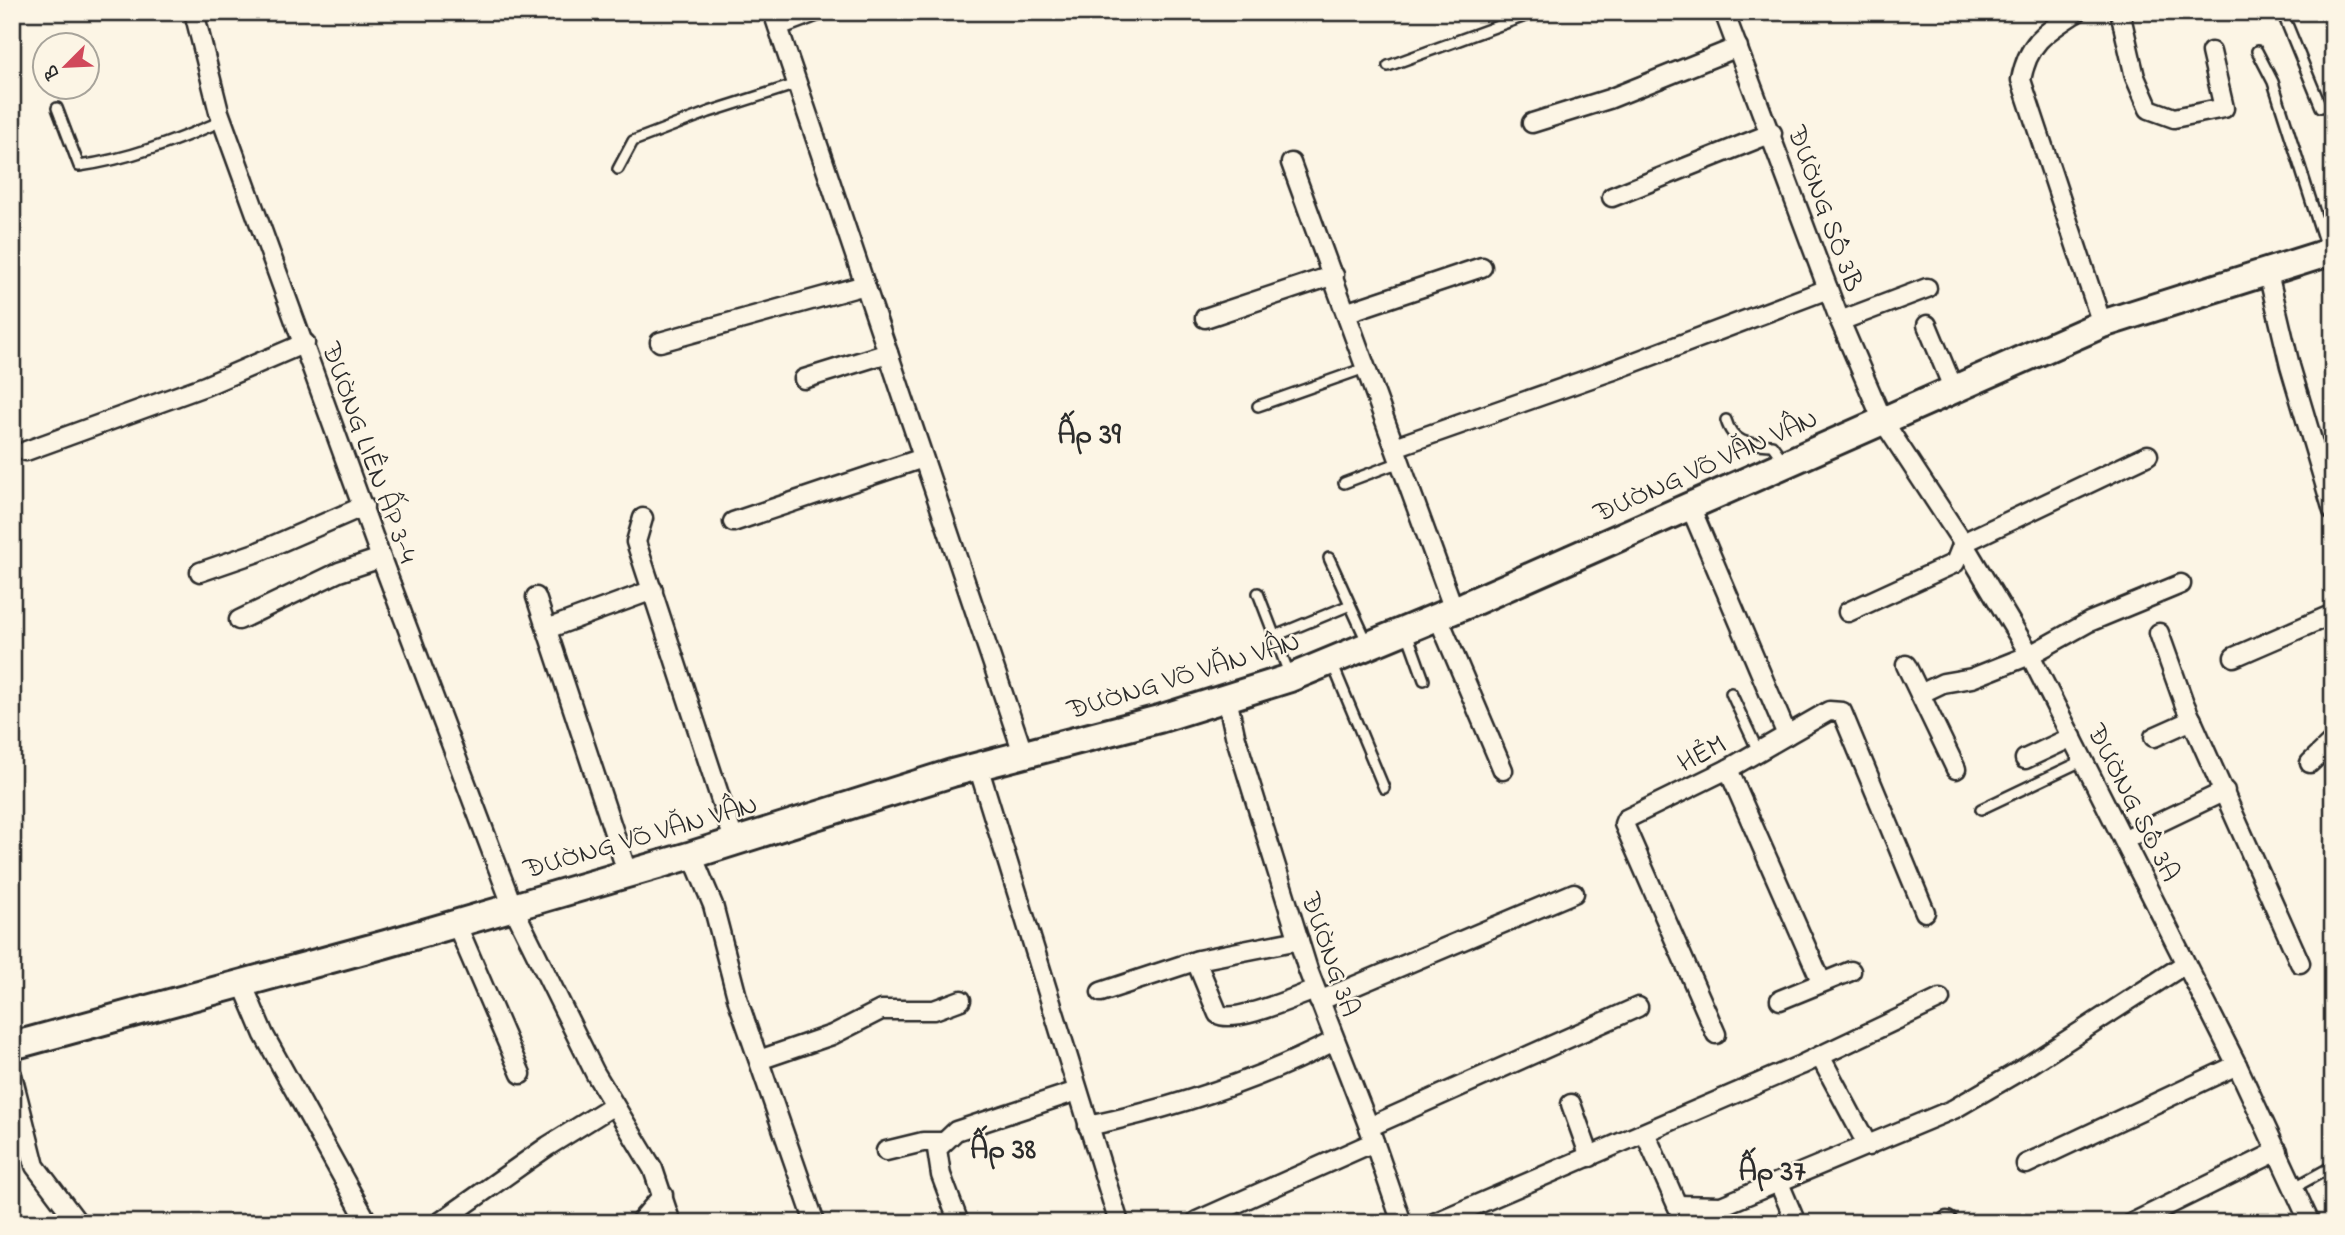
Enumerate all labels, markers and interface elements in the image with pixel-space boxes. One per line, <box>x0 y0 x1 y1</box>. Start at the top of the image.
north arrow <box>32 32 102 102</box>
text: B <box>38 60 68 84</box>
street label: ĐƯỜNG SỐ 3B <box>1774 120 1873 298</box>
street label: ĐƯỜNG LIÊN ẤP 3-4 <box>308 335 430 570</box>
street label: ĐƯỜNG VÕ VĂN VÂN <box>1586 398 1825 535</box>
district label: Ấp 39 <box>1057 410 1122 458</box>
street label: ĐƯỜNG VÕ VĂN VÂN <box>1061 621 1305 733</box>
street label: ĐƯỜNG SỐ 3A <box>2074 717 2189 890</box>
street label: HẺM <box>1671 725 1734 785</box>
street label: ĐƯỜNG VÕ VĂN VÂN <box>518 784 763 892</box>
street label: ĐƯỜNG 3A <box>1288 887 1369 1023</box>
district label: Ấp 38 <box>970 1125 1036 1173</box>
district label: Ấp 37 <box>1738 1147 1806 1195</box>

